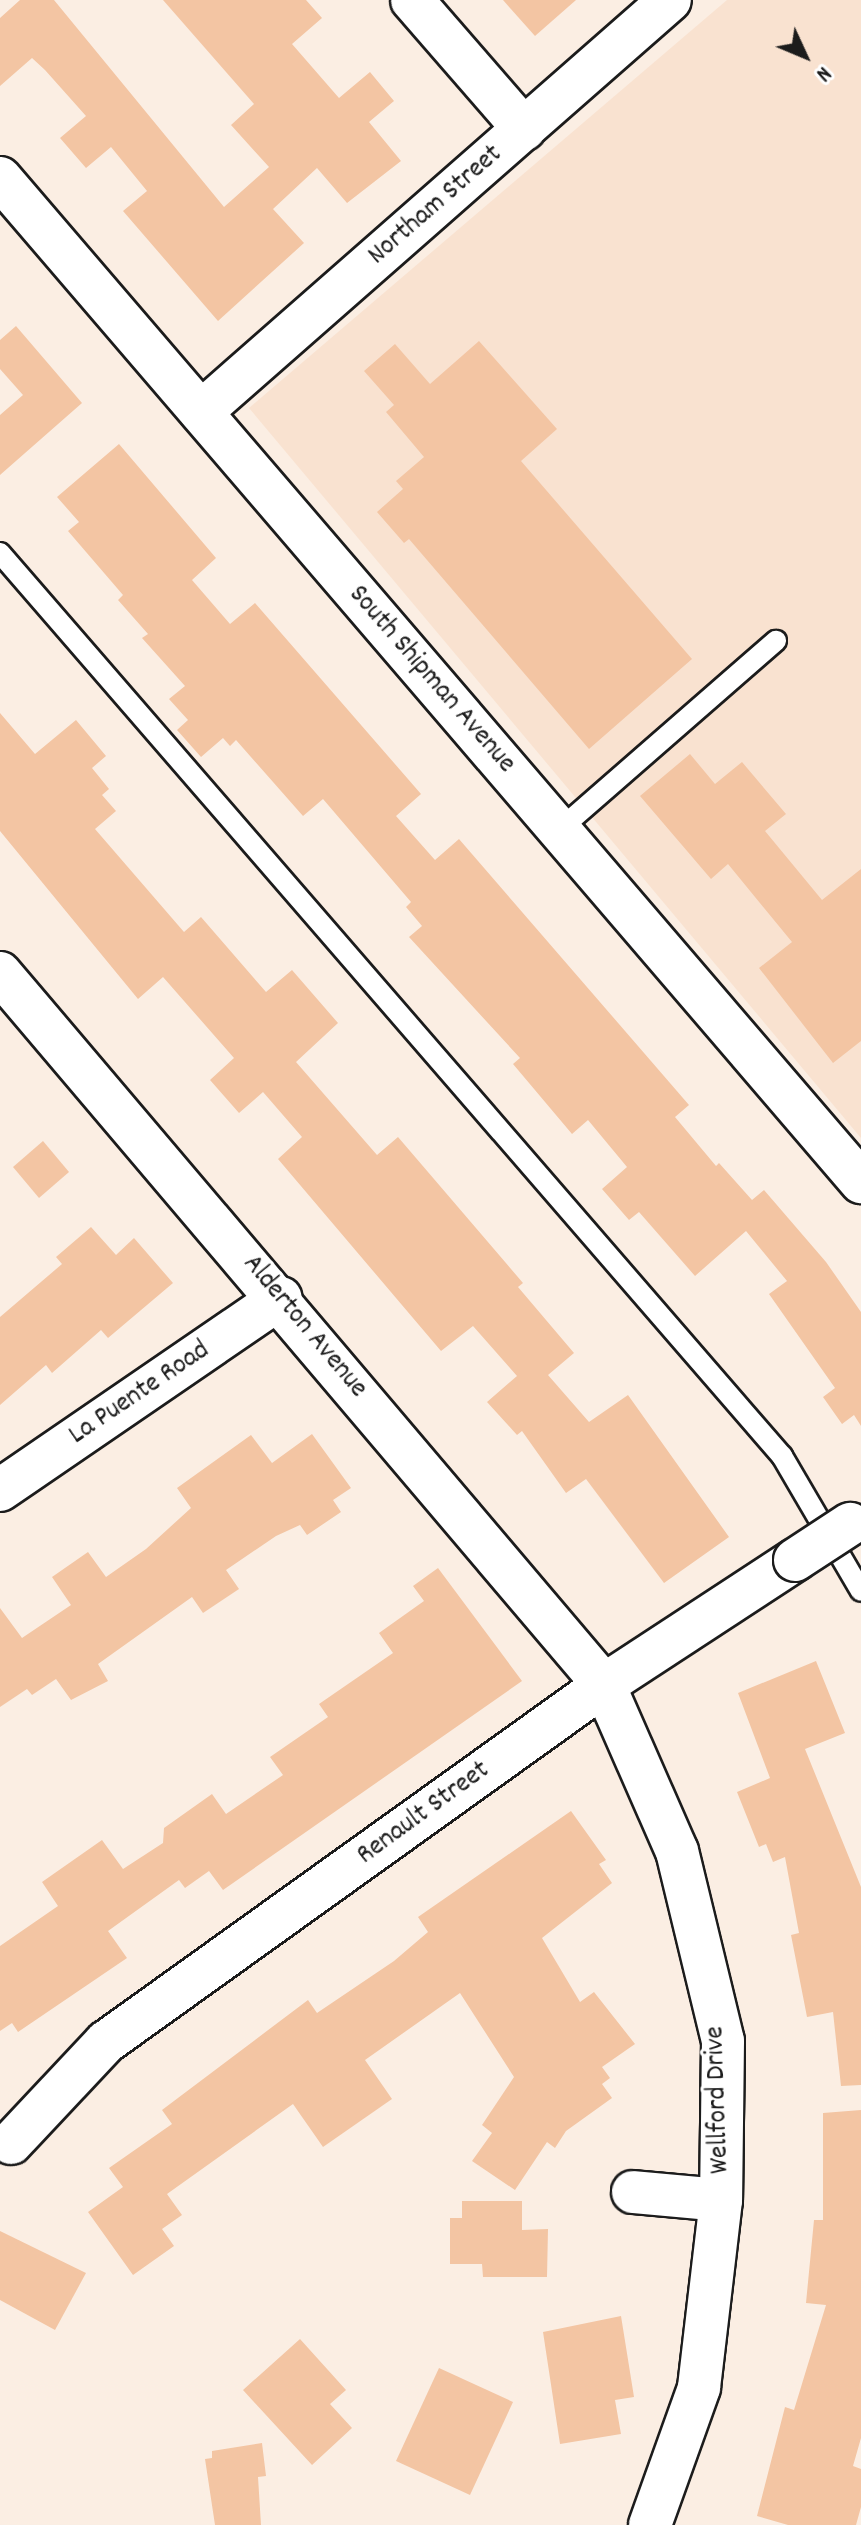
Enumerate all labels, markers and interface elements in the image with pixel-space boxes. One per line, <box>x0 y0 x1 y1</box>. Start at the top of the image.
north arrow <box>765 16 845 96</box>
text: N <box>808 58 838 88</box>
street label: Northam Street <box>362 139 510 273</box>
street label: South Shipman Avenue <box>340 579 522 781</box>
street label: Alderton Avenue <box>234 1249 374 1405</box>
street label: La Puente Road <box>63 1335 217 1453</box>
street label: Renault Street <box>351 1755 497 1873</box>
street label: Wellford Drive <box>700 2025 738 2175</box>

